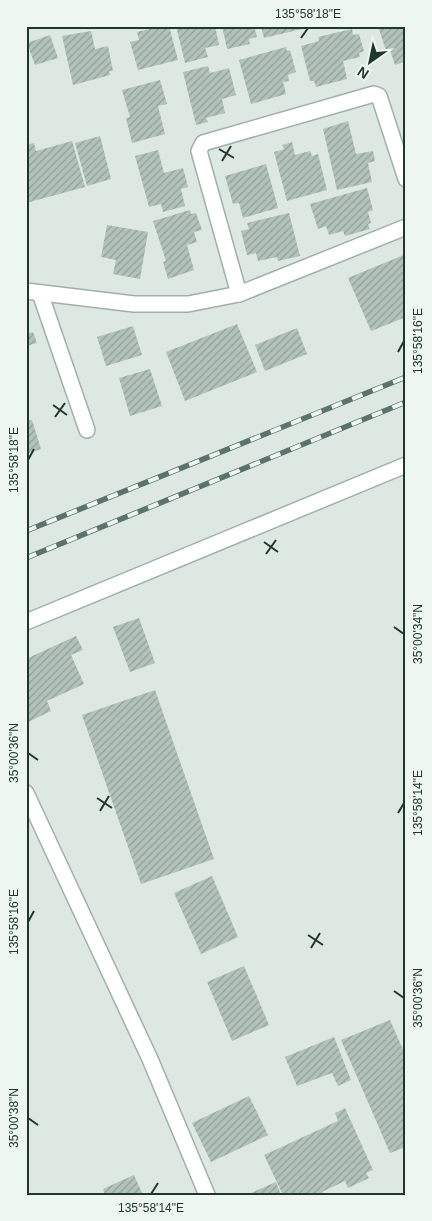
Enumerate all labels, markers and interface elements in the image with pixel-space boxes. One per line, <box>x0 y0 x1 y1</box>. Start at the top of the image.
text: 135°58'18"E <box>275 7 341 21</box>
north arrow <box>344 38 394 88</box>
text: N <box>354 63 372 82</box>
text: 135°58'16"E <box>411 308 425 374</box>
text: 135°58'18"E <box>7 427 21 493</box>
text: 35°00'34"N <box>411 604 425 664</box>
text: 35°00'36"N <box>7 723 21 783</box>
text: 135°58'14"E <box>411 770 425 836</box>
text: 135°58'16"E <box>7 889 21 955</box>
text: 35°00'36"N <box>411 968 425 1028</box>
text: 35°00'38"N <box>7 1088 21 1148</box>
text: 135°58'14"E <box>118 1201 184 1215</box>

